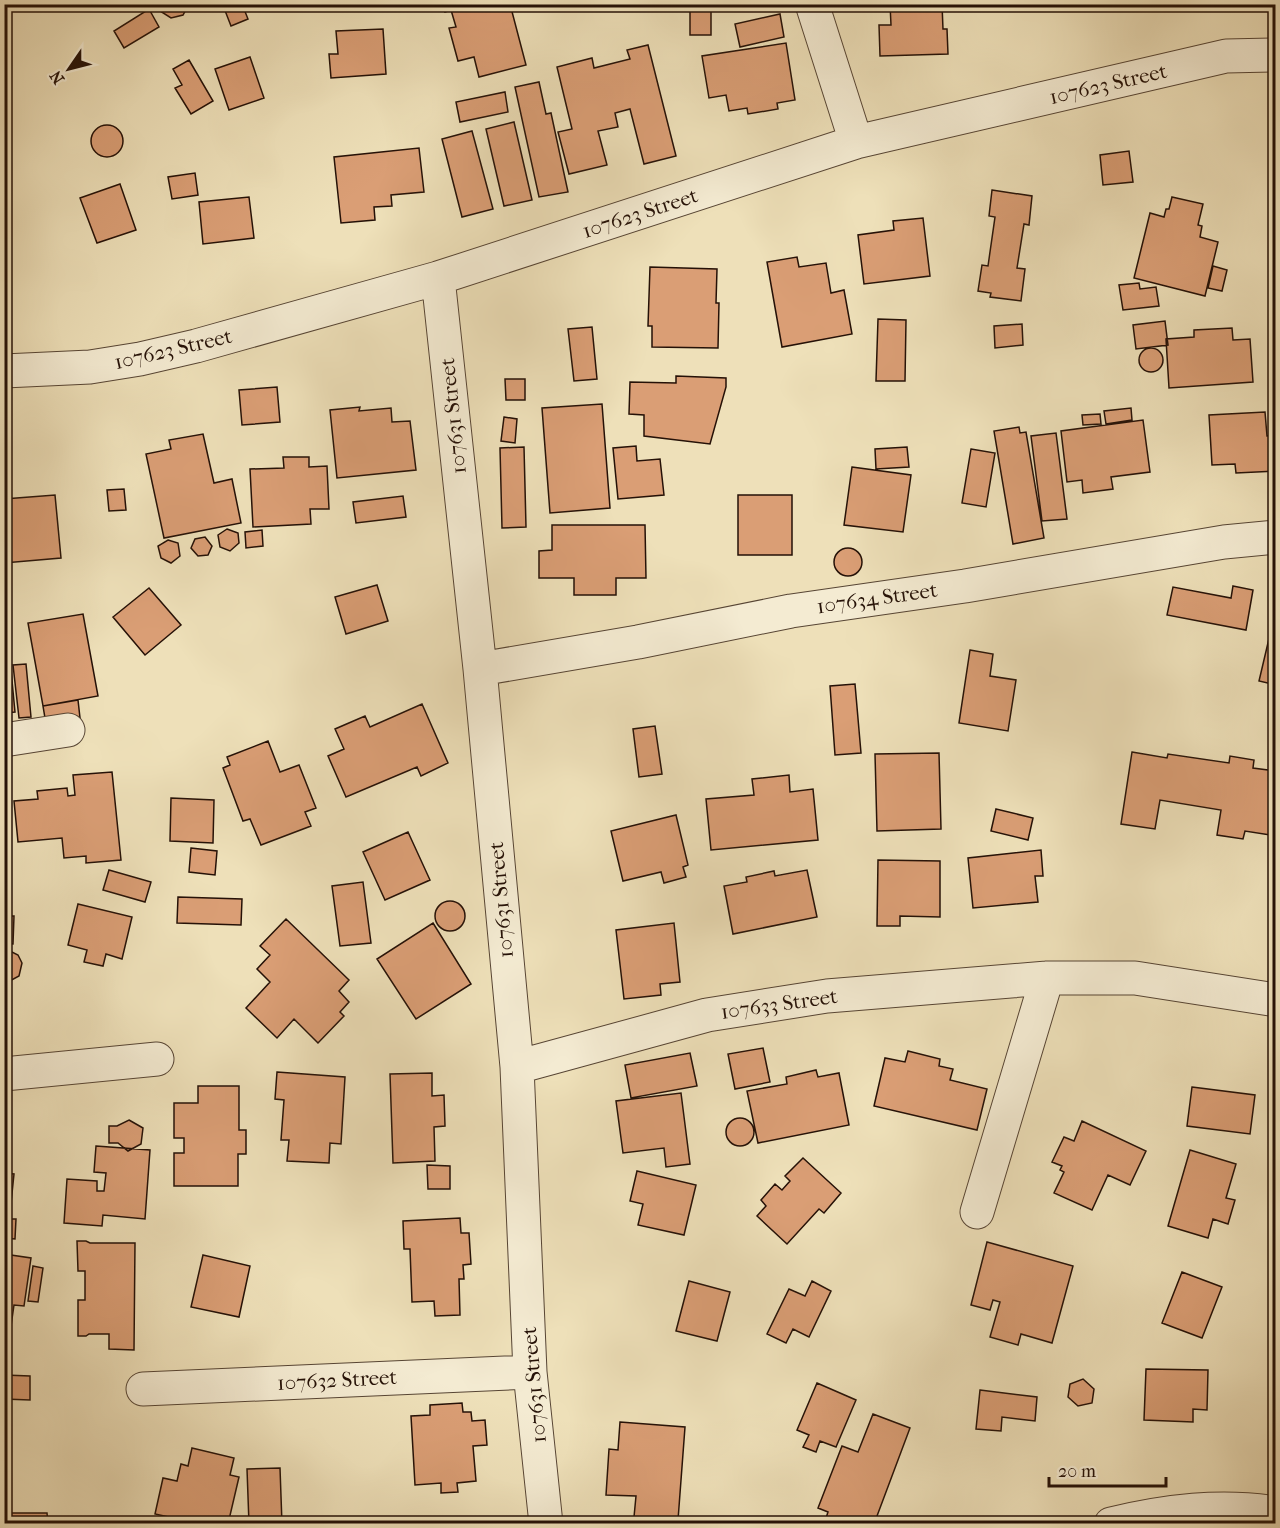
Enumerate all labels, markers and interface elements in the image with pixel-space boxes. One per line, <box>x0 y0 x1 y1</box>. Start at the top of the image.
north arrow <box>39 39 99 99</box>
street label: 107623 Street <box>1047 59 1170 109</box>
text: N <box>45 66 68 88</box>
street label: 107623 Street <box>579 183 701 243</box>
street label: 107623 Street <box>112 324 235 374</box>
street label: 107631 Street <box>435 356 471 475</box>
street label: 107634 Street <box>815 578 939 618</box>
street label: 107631 Street <box>484 840 518 959</box>
street label: 107633 Street <box>719 984 839 1024</box>
street label: 107631 Street <box>517 1325 551 1444</box>
street label: 107632 Street <box>277 1365 398 1395</box>
scale bar <box>1049 1450 1166 1488</box>
text: 20 m <box>1058 1461 1096 1482</box>

